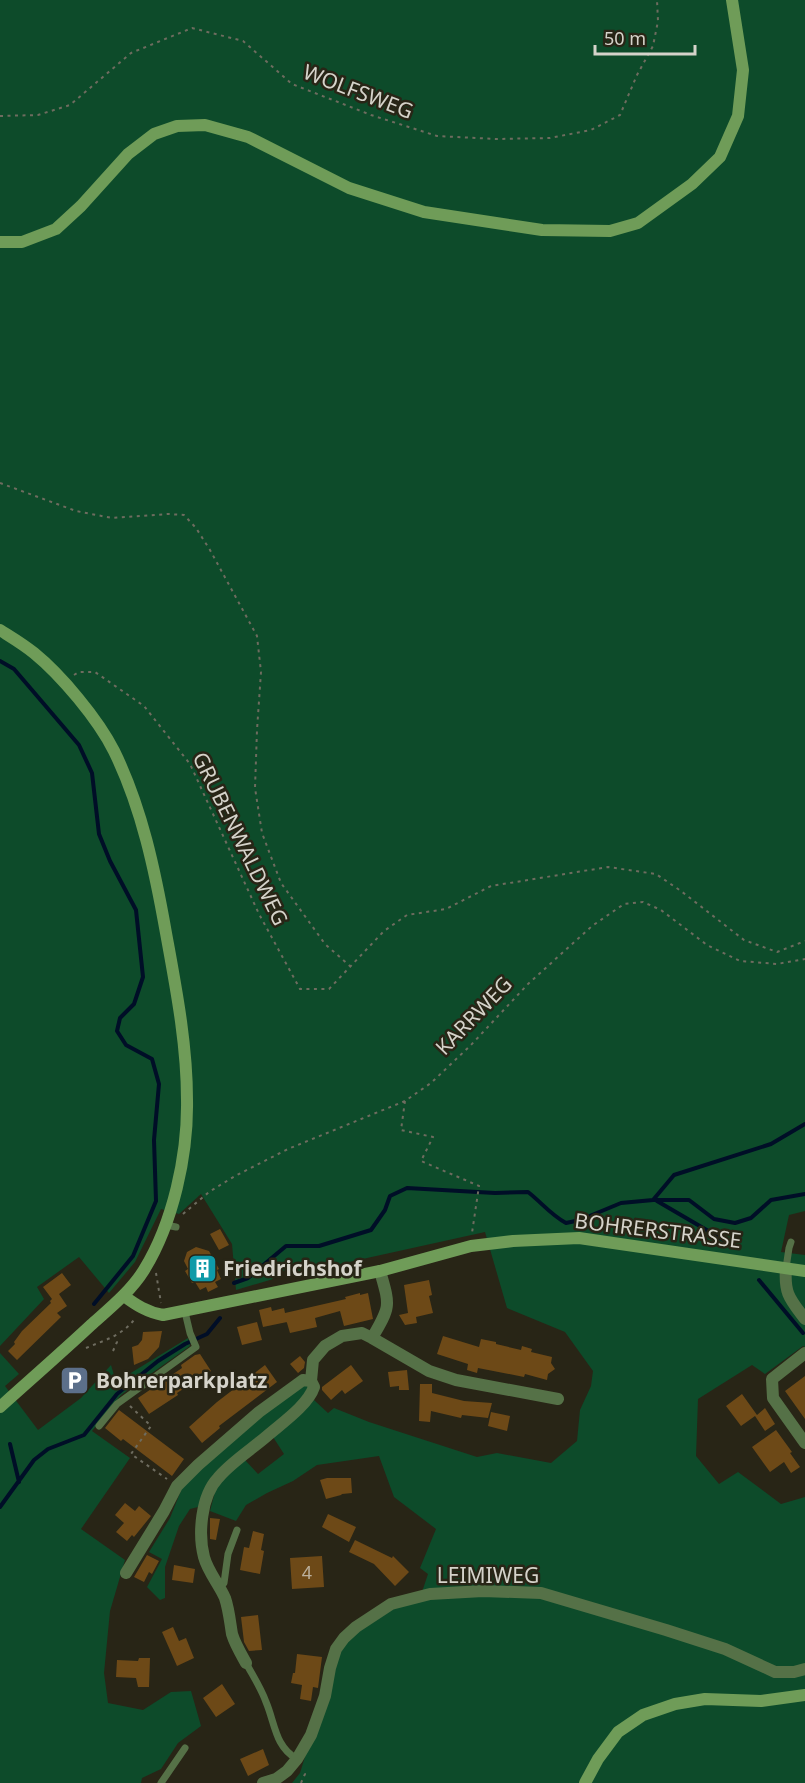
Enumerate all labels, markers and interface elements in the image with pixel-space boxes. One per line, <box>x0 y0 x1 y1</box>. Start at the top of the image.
scale bar <box>595 18 696 56</box>
text: 50 m <box>604 26 646 50</box>
street label: WOLFSWEG <box>299 57 417 125</box>
street label: GRUBENWALDWEG <box>187 747 295 930</box>
street label: KARRWEG <box>429 970 518 1061</box>
street label: BOHRERSTRASSE <box>573 1206 743 1254</box>
building icon: Friedrichshof <box>186 1253 218 1285</box>
place label: Friedrichshof <box>223 1254 363 1282</box>
parking icon: Bohrerparkplatz <box>59 1365 91 1397</box>
place label: Bohrerparkplatz <box>96 1366 267 1394</box>
house number: 4 <box>302 1560 312 1584</box>
street label: LEIMIWEG <box>437 1561 539 1589</box>

